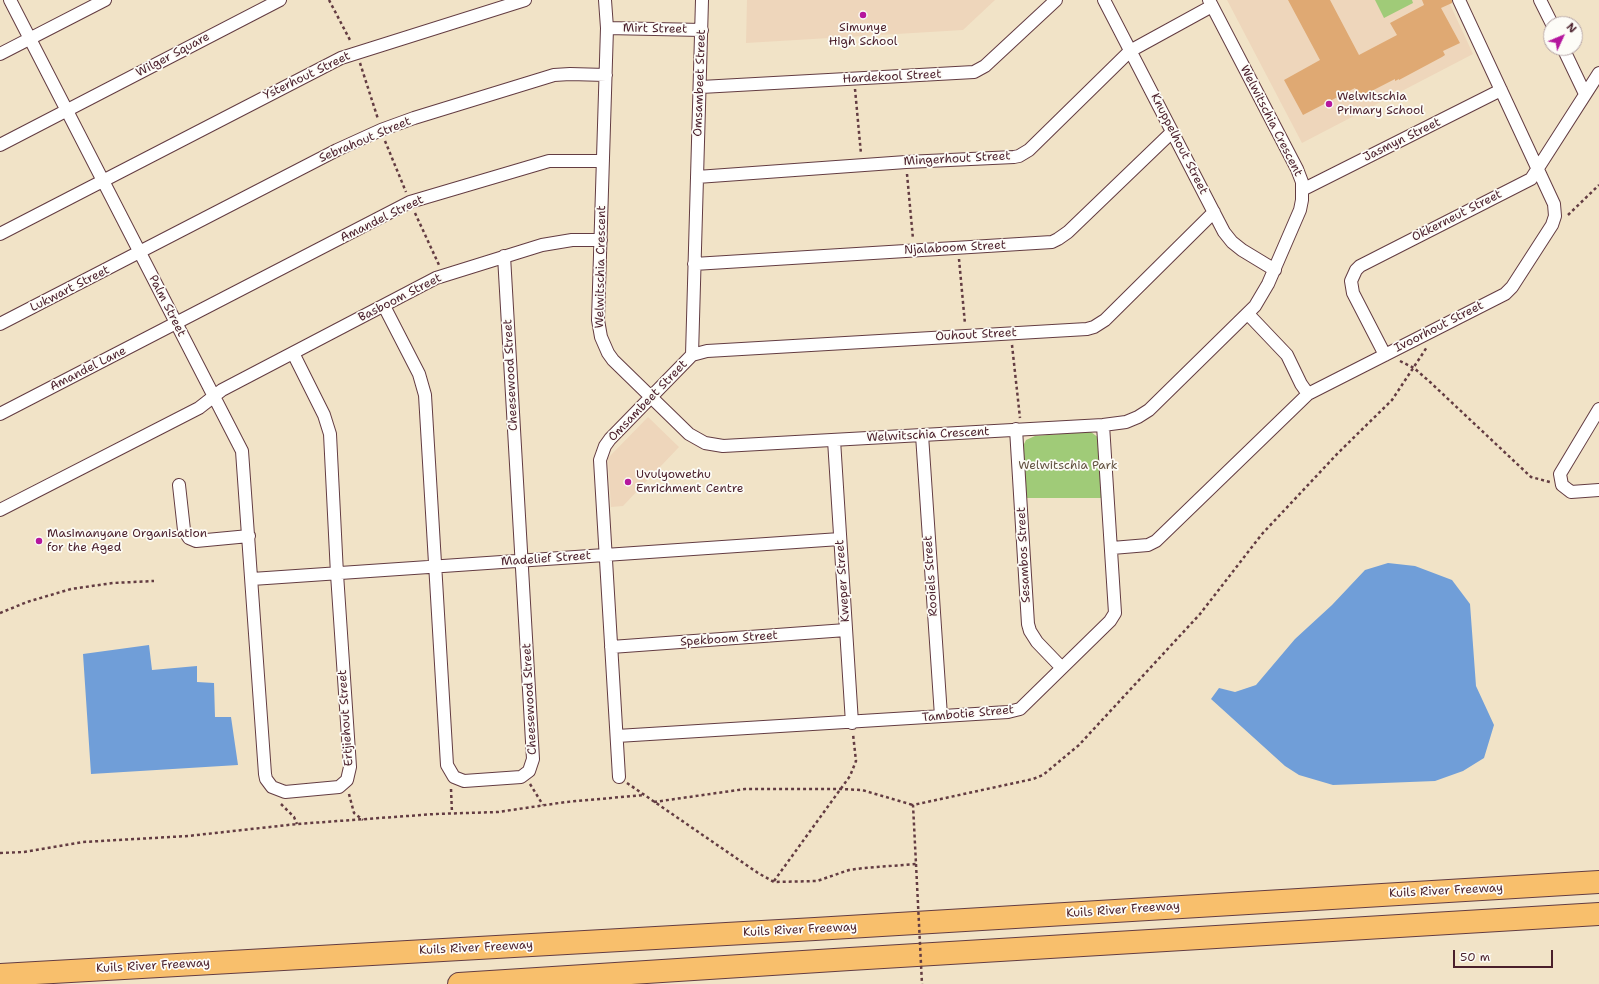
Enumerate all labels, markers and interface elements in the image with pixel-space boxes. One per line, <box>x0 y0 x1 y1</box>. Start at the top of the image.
marker: Simunye High School <box>858 10 868 20</box>
north arrow <box>1543 16 1583 56</box>
text: N <box>1563 20 1580 36</box>
street label: Mirt Street <box>623 21 687 37</box>
place label: Simunye High School <box>829 21 897 49</box>
street label: Omsambeet Street <box>691 29 709 137</box>
street label: Wilger Square <box>134 30 212 80</box>
street label: Ysterhout Street <box>261 49 353 103</box>
street label: Welwitschia Crescent <box>1237 63 1305 179</box>
street label: Hardekool Street <box>842 67 942 87</box>
place label: Welwitschia Primary School <box>1337 90 1424 118</box>
street label: Knuppelhout Street <box>1147 91 1211 197</box>
marker: Welwitschia Primary School <box>1324 99 1334 109</box>
street label: Sebrahout Street <box>317 114 413 166</box>
street label: Jasmyn Street <box>1361 115 1443 165</box>
street label: Mingerhout Street <box>903 149 1011 169</box>
street label: Okkerneut Street <box>1410 187 1504 245</box>
street label: Amandel Street <box>338 193 426 245</box>
street label: Welwitschia Crescent <box>593 205 609 329</box>
street label: Njalaboom Street <box>904 238 1006 258</box>
street label: Lukwart Street <box>28 263 112 315</box>
street label: Basboom Street <box>356 271 444 325</box>
street label: Palm Street <box>145 273 189 339</box>
street label: Ivoorhout Street <box>1392 298 1486 356</box>
street label: Cheesewood Street <box>501 319 521 431</box>
street label: Ouhout Street <box>935 326 1017 344</box>
street label: Amandel Lane <box>47 344 129 394</box>
street label: Omsambeet Street <box>605 357 691 445</box>
street label: Welwitschia Crescent <box>866 425 990 445</box>
park label: Welwitschia Park <box>1018 459 1118 473</box>
place label: Uvulyowethu Enrichment Centre <box>636 468 744 496</box>
marker: Uvulyowethu Enrichment Centre <box>623 477 633 487</box>
street label: Sesambos Street <box>1014 507 1034 603</box>
place label: Masimanyane Organisation for the Aged <box>47 527 207 555</box>
street label: Rooiels Street <box>921 535 941 617</box>
marker: Masimanyane Organisation for the Aged <box>34 536 44 546</box>
street label: Kweper Street <box>833 539 853 623</box>
street label: Madelief Street <box>500 549 592 569</box>
street label: Spekboom Street <box>680 628 778 650</box>
street label: Cheesewood Street <box>520 643 540 755</box>
street label: Ertjiehout Street <box>335 669 357 767</box>
street label: Tambotie Street <box>921 703 1015 725</box>
street label: Kuils River Freeway <box>1389 881 1503 901</box>
street label: Kuils River Freeway <box>1066 899 1180 921</box>
street label: Kuils River Freeway <box>743 920 857 940</box>
street label: Kuils River Freeway <box>419 938 533 958</box>
scale bar <box>1455 942 1555 968</box>
text: 50 m <box>1460 949 1490 965</box>
street label: Kuils River Freeway <box>96 956 210 976</box>

